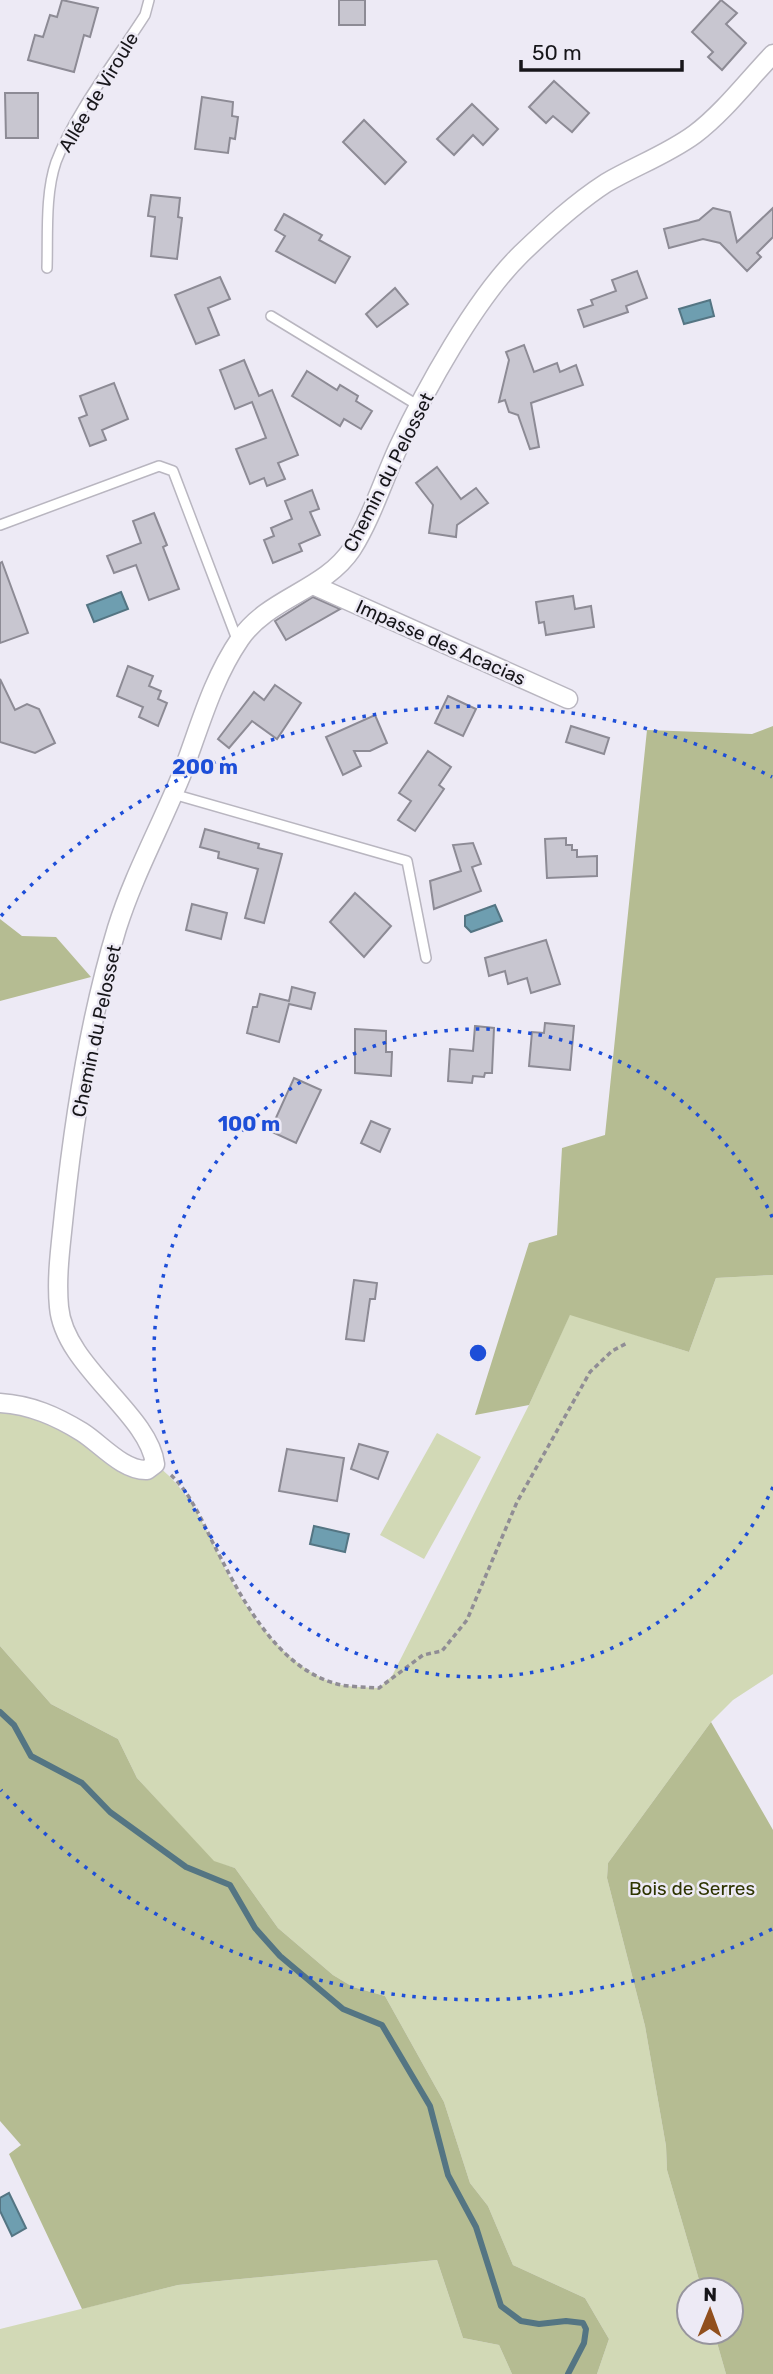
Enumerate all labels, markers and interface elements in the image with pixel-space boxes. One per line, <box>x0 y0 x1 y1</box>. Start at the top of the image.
street label: Allée de Viroule <box>54 28 143 156</box>
scale bar <box>521 28 682 72</box>
text: 50 m <box>532 40 582 65</box>
street label: Chemin du Pelosset <box>338 388 439 556</box>
street label: Impasse des Acacias <box>352 595 529 690</box>
text: 200 m <box>172 754 238 779</box>
street label: Chemin du Pelosset <box>67 942 126 1119</box>
text: 100 m <box>218 1111 280 1136</box>
centre of rings <box>466 1341 490 1365</box>
park label: Bois de Serres <box>629 1877 755 1900</box>
north arrow <box>675 2276 745 2346</box>
text: N <box>703 2283 717 2306</box>

